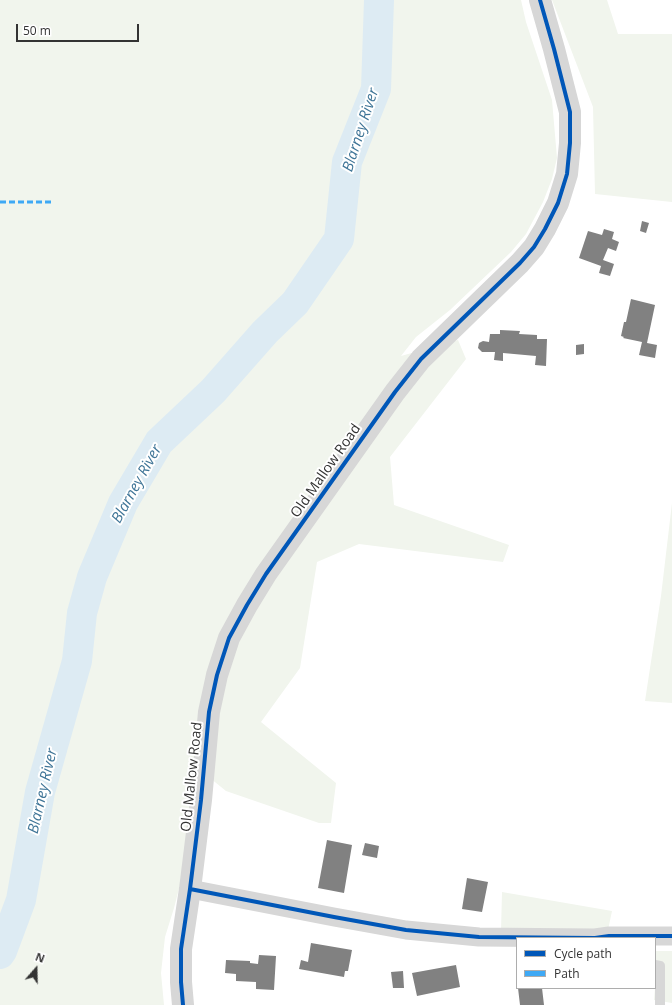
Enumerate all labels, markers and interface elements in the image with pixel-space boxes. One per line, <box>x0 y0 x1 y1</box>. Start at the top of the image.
scale bar <box>18 16 141 42</box>
text: 50 m <box>23 22 51 39</box>
water label: Blarney River <box>339 86 383 174</box>
street label: Old Mallow Road <box>287 421 365 521</box>
water label: Blarney River <box>108 442 166 526</box>
street label: Old Mallow Road <box>178 721 206 833</box>
water label: Blarney River <box>24 747 62 835</box>
legend <box>516 937 656 989</box>
text: Cycle path <box>554 945 612 962</box>
north arrow <box>16 949 56 989</box>
text: N <box>33 949 47 966</box>
text: Path <box>554 965 580 982</box>

